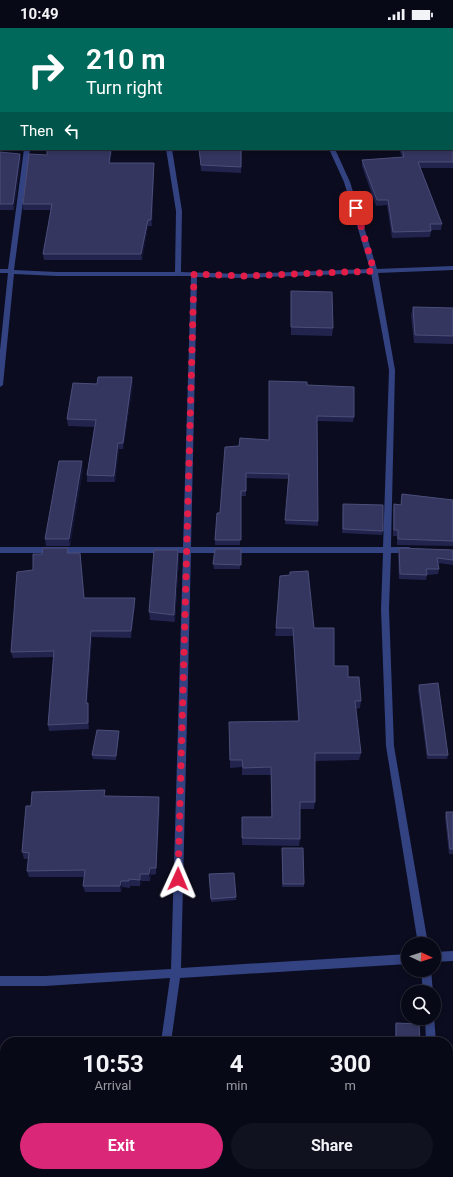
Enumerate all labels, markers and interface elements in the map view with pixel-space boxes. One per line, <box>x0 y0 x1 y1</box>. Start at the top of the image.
text: 10:49 <box>20 5 59 23</box>
text: 210 m <box>86 43 165 76</box>
icon: right <box>20 44 72 96</box>
text: Turn right <box>86 77 163 98</box>
icon: left <box>61 120 83 142</box>
text: Then <box>20 122 53 140</box>
pin <box>339 191 373 225</box>
icon: arrive <box>345 197 367 219</box>
position arrow <box>157 858 199 900</box>
north arrow <box>401 937 441 977</box>
map controls <box>401 937 441 1025</box>
button: search <box>401 985 441 1025</box>
text: 10:53 <box>82 1050 144 1078</box>
text: 4 <box>230 1050 244 1078</box>
text: 300 <box>330 1050 371 1078</box>
text: Arrival <box>94 1078 131 1093</box>
text: min <box>226 1078 248 1093</box>
text: m <box>345 1078 356 1093</box>
button: Exit <box>20 1123 223 1169</box>
button: Share <box>231 1123 433 1169</box>

